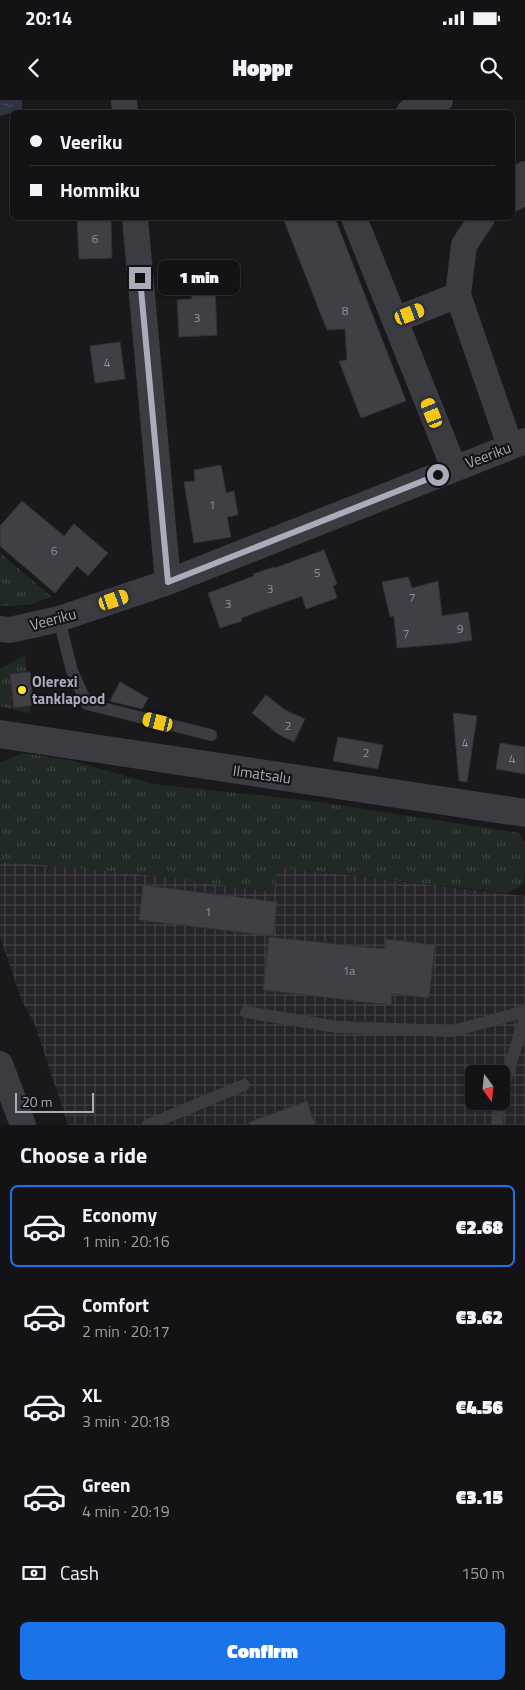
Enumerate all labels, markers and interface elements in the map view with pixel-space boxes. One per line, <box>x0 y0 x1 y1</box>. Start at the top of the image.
text: 20:14 <box>25 3 72 32</box>
text: Hoppr <box>233 51 293 85</box>
icon: back <box>20 54 48 82</box>
icon: search <box>477 54 505 82</box>
text: Veeriku <box>60 127 123 156</box>
text: Hommiku <box>60 175 140 204</box>
house number: 6 <box>92 229 99 248</box>
callout: 1 min <box>158 260 240 296</box>
text: 1 min <box>179 265 219 289</box>
route end <box>129 267 151 289</box>
house number: 8 <box>342 301 349 320</box>
car <box>393 302 426 326</box>
house number: 3 <box>194 308 200 327</box>
house number: 4 <box>104 353 111 372</box>
car <box>419 396 444 430</box>
street label: Veeriku <box>462 436 514 474</box>
route start <box>427 464 449 486</box>
house number: 1 <box>209 495 215 514</box>
house number: 6 <box>51 541 58 560</box>
house number: 5 <box>314 563 321 582</box>
house number: 3 <box>267 579 273 598</box>
car <box>97 588 130 612</box>
house number: 7 <box>409 588 415 607</box>
house number: 3 <box>225 594 231 613</box>
street label: Veeriku <box>27 602 79 636</box>
house number: 9 <box>457 619 464 638</box>
house number: 7 <box>403 624 409 643</box>
place label: Olerexi tanklapood <box>32 670 105 710</box>
marker: Olerexi tanklapood <box>16 684 28 696</box>
car <box>141 711 174 733</box>
house number: 2 <box>285 716 291 735</box>
house number: 4 <box>462 733 469 752</box>
house number: 2 <box>363 743 369 762</box>
house number: 4 <box>509 749 516 768</box>
street label: Ilmatsalu <box>231 759 293 789</box>
house number: 1 <box>205 902 211 921</box>
house number: 1a <box>343 961 355 980</box>
north arrow <box>465 1065 510 1110</box>
map controls <box>465 1065 510 1110</box>
scale bar <box>15 1090 94 1113</box>
text: 20 m <box>22 1091 52 1112</box>
text: Choose a ride <box>20 1138 147 1172</box>
text: Economy <box>82 1200 157 1229</box>
icon: car <box>22 1204 67 1249</box>
text: €2.68 <box>456 1212 503 1241</box>
text: 1 min · 20:16 <box>82 1229 170 1253</box>
text: Comfort <box>82 1290 149 1319</box>
icon: car <box>22 1294 67 1339</box>
text: €3.62 <box>456 1302 503 1331</box>
text: 2 min · 20:17 <box>82 1319 170 1343</box>
text: XL <box>82 1380 102 1409</box>
icon: car <box>22 1384 67 1429</box>
text: €4.56 <box>456 1392 503 1421</box>
text: 3 min · 20:18 <box>82 1409 170 1433</box>
text: Green <box>82 1470 131 1499</box>
icon: car <box>22 1474 67 1519</box>
text: €3.15 <box>456 1482 503 1511</box>
text: 4 min · 20:19 <box>82 1499 170 1523</box>
text: Cash <box>60 1558 99 1587</box>
icon: cash <box>20 1559 48 1587</box>
text: 150 m <box>461 1561 505 1585</box>
button: Confirm <box>20 1622 505 1680</box>

